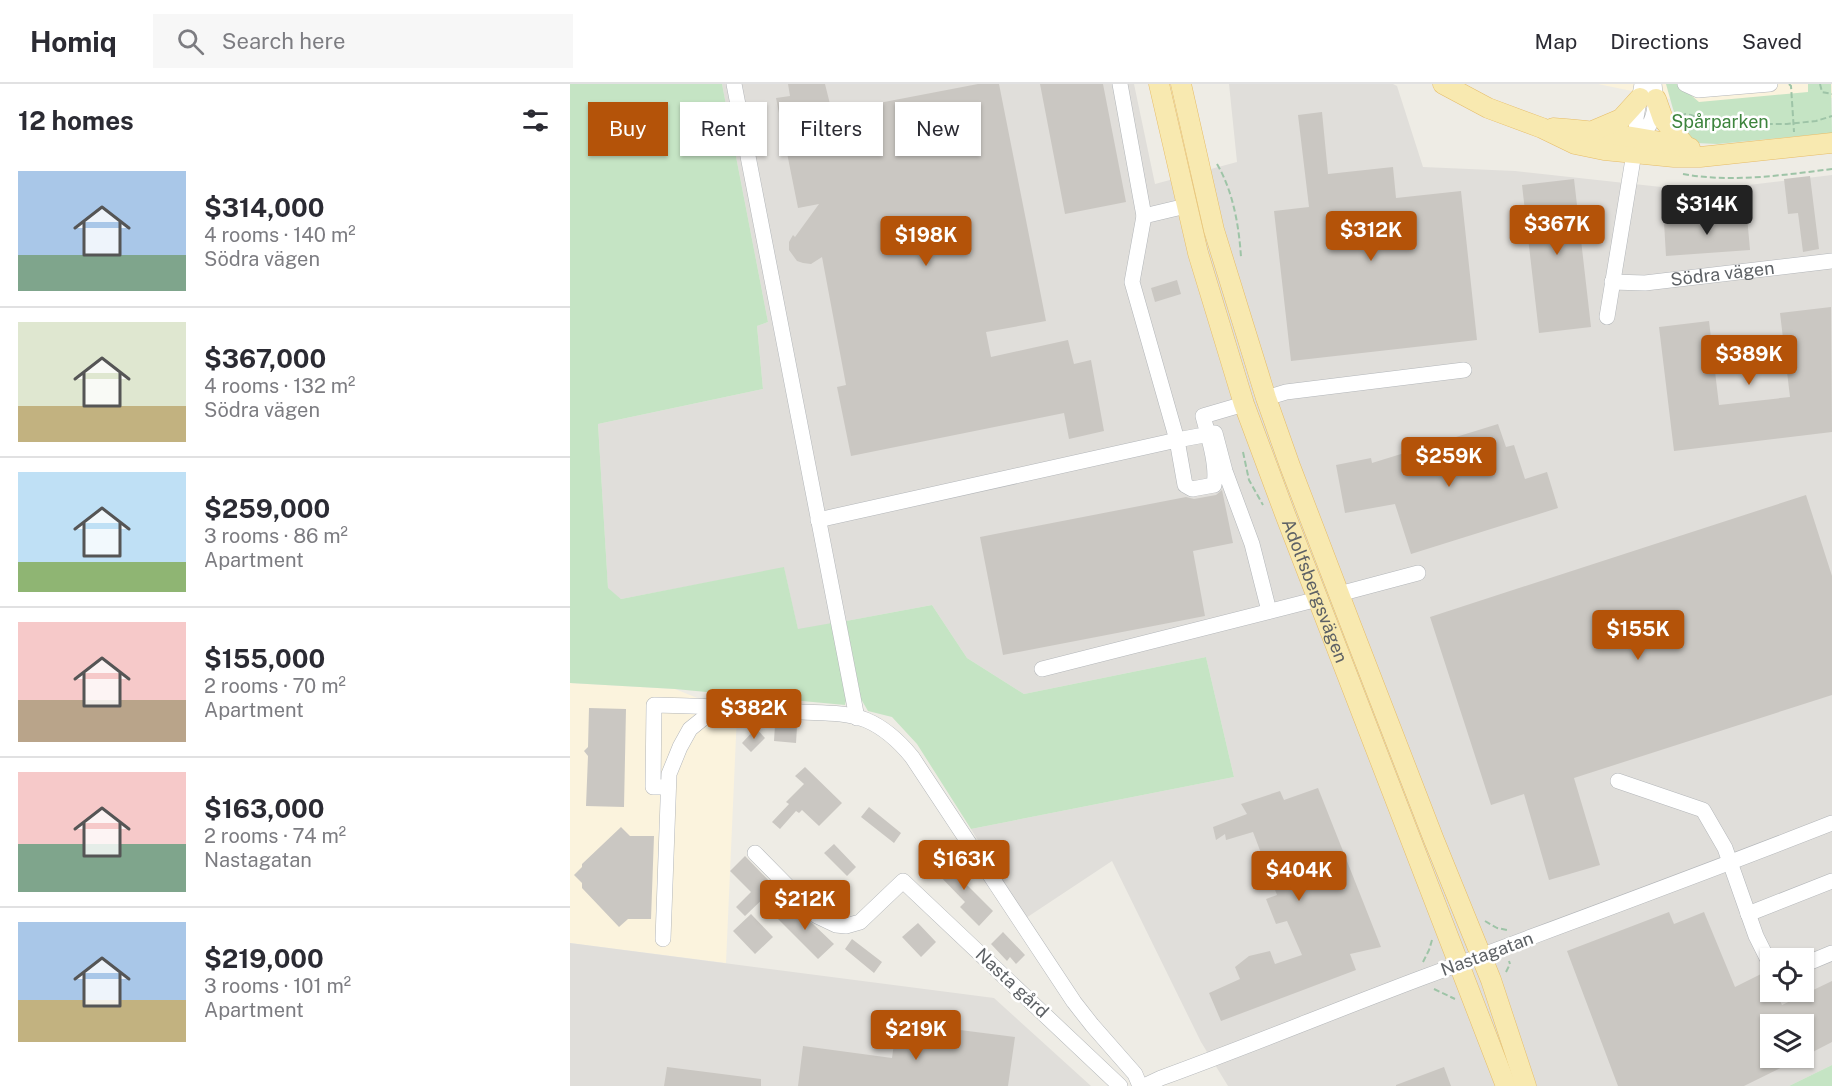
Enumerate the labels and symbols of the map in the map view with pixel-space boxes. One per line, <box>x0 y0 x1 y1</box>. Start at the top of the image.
park label: Spårparken <box>1671 111 1769 132</box>
pin: $314K <box>1665 185 1749 236</box>
pin: $367K <box>1515 205 1599 256</box>
pin: $312K <box>1329 211 1413 262</box>
pin: $198K <box>884 216 968 267</box>
street label: Södra vägen <box>1669 257 1775 290</box>
pin: $389K <box>1707 335 1791 386</box>
pin: $259K <box>1407 437 1491 488</box>
street label: Adolfsbergsvägen <box>1278 516 1352 666</box>
pin: $155K <box>1596 610 1680 661</box>
pin: $382K <box>712 689 796 740</box>
pin: $163K <box>922 840 1006 891</box>
pin: $404K <box>1257 851 1341 902</box>
pin: $212K <box>763 880 847 931</box>
street label: Nastagatan <box>1438 927 1536 980</box>
street label: Nasta gård <box>972 944 1053 1022</box>
pin: $219K <box>874 1010 958 1061</box>

